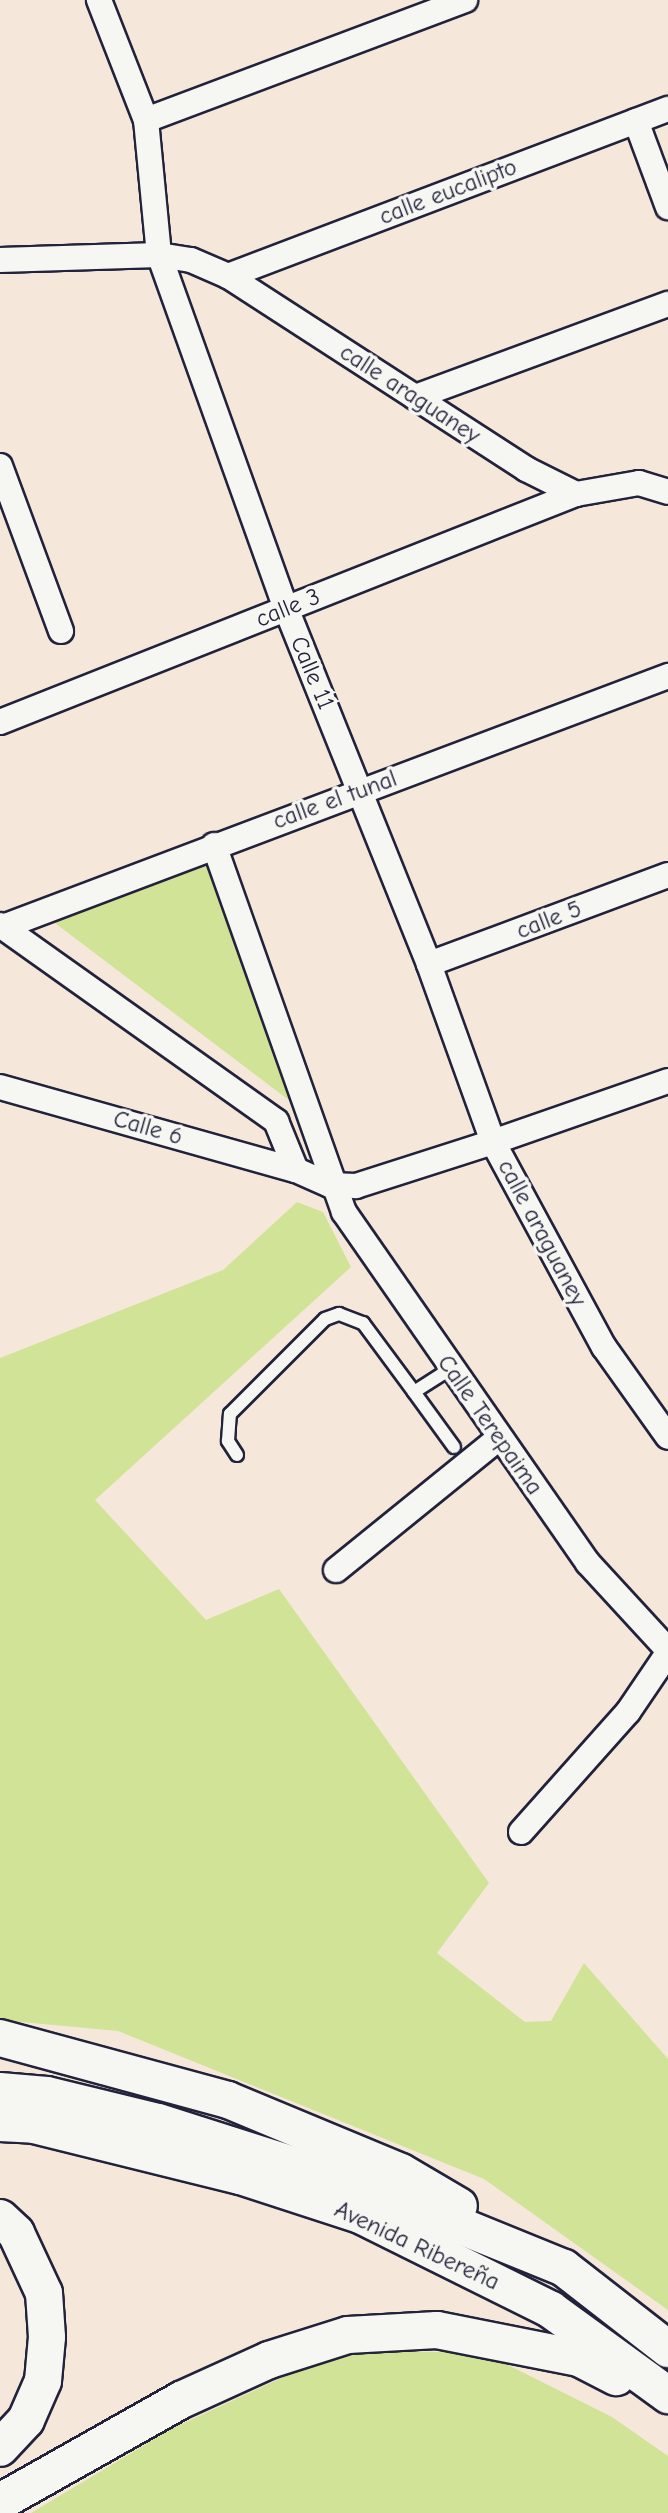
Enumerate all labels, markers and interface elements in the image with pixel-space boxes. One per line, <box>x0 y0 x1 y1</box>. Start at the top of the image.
street label: calle eucalipto <box>375 153 521 231</box>
street label: calle araguaney <box>334 338 486 450</box>
street label: calle 3 <box>252 582 324 634</box>
street label: Calle 11 <box>284 632 340 714</box>
street label: calle el tunal <box>269 764 401 836</box>
street label: calle 5 <box>512 894 586 946</box>
street label: Calle 6 <box>110 1104 186 1152</box>
street label: calle araguaney <box>491 1155 593 1311</box>
street label: Calle Terepaima <box>431 1349 549 1501</box>
street label: Avenida Ribereña <box>330 2195 504 2297</box>

